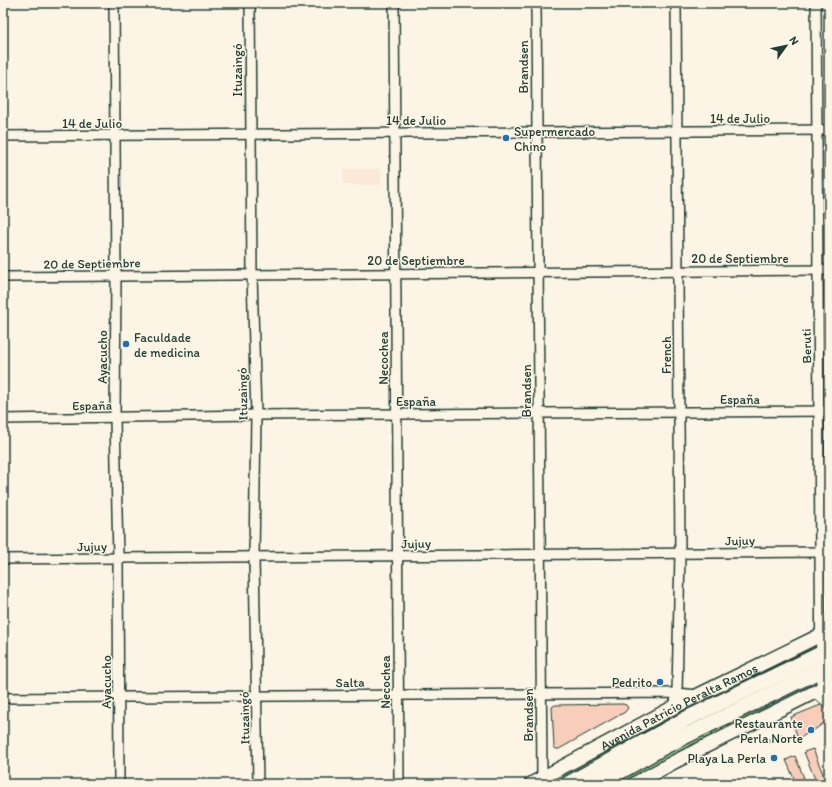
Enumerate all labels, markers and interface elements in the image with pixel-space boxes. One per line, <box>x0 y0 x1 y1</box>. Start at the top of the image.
north arrow <box>766 26 806 66</box>
text: N <box>786 34 801 47</box>
street label: Brandsen <box>516 40 531 94</box>
street label: Ituzaingó <box>230 43 245 97</box>
street label: 14 de Julio <box>710 111 770 126</box>
street label: 14 de Julio <box>386 113 446 128</box>
street label: 14 de Julio <box>62 116 122 131</box>
place label: Supermercado Chino <box>514 124 596 154</box>
marker: Supermercado Chino <box>501 133 511 143</box>
street label: 20 de Septiembre <box>691 251 789 266</box>
street label: 20 de Septiembre <box>367 253 465 268</box>
street label: 20 de Septiembre <box>43 255 141 272</box>
street label: Beruti <box>799 328 814 364</box>
street label: Ayacucho <box>95 330 110 384</box>
place label: Faculdade de medicina <box>134 330 201 360</box>
street label: Necochea <box>376 331 391 385</box>
street label: French <box>659 336 674 374</box>
marker: Faculdade de medicina <box>121 339 131 349</box>
street label: Brandsen <box>519 364 534 418</box>
street label: Ituzaingó <box>235 367 250 421</box>
street label: España <box>720 392 761 407</box>
street label: España <box>396 394 437 409</box>
street label: España <box>72 398 113 413</box>
street label: Jujuy <box>725 533 755 548</box>
street label: Jujuy <box>401 536 431 551</box>
street label: Jujuy <box>77 539 107 554</box>
street label: Ayacucho <box>99 655 114 709</box>
street label: Necochea <box>378 655 393 709</box>
street label: Avenida Patricio Peralta Ramos <box>598 660 760 753</box>
street label: Salta <box>335 675 365 690</box>
place label: Pedrito <box>612 675 652 690</box>
marker: Pedrito <box>655 677 665 687</box>
street label: Brandsen <box>521 688 536 742</box>
street label: Ituzaingó <box>237 691 252 745</box>
place label: Restaurante Perla Norte <box>734 716 803 746</box>
marker: Restaurante Perla Norte <box>806 725 816 735</box>
place label: Playa La Perla <box>687 751 767 766</box>
marker: Playa La Perla <box>769 753 779 763</box>

